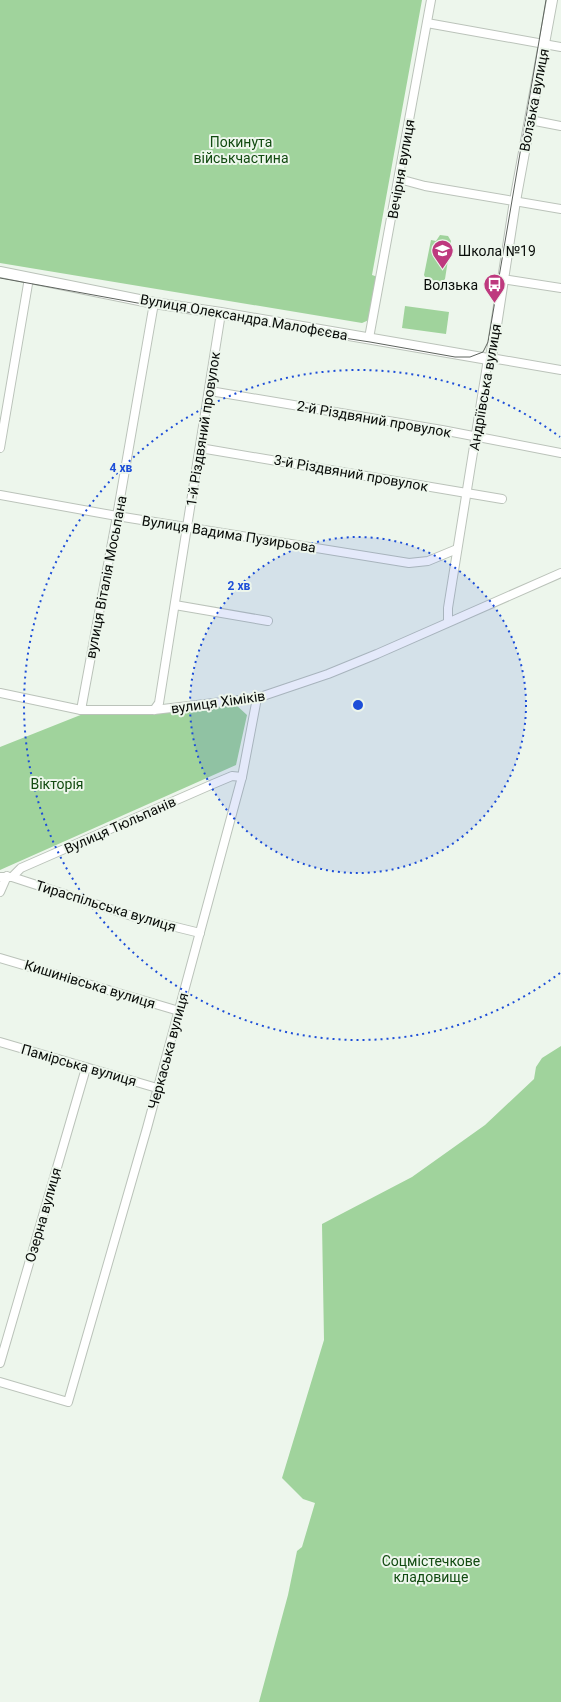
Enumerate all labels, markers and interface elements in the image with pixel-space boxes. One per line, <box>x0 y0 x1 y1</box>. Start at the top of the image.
street label: Волзька вулиця <box>516 47 552 153</box>
street label: Вечірня вулиця <box>384 118 418 220</box>
park label: Покинута військчастина <box>193 134 289 166</box>
school or university icon: Школа №19 <box>430 238 456 271</box>
place label: Школа №19 <box>458 243 536 259</box>
bus stop icon: Волзька <box>481 272 507 305</box>
place label: Волзька <box>423 277 478 293</box>
street label: Вулиця Олександра Малофєєва <box>139 291 349 343</box>
street label: Андріївська вулиця <box>466 322 504 452</box>
street label: 1-й Різдвяний провулок <box>183 350 223 507</box>
street label: 2-й Різдвяний провулок <box>296 398 453 441</box>
street label: 3-й Різдвяний провулок <box>273 452 430 495</box>
text: 4 хв <box>110 461 133 475</box>
street label: вулиця Віталія Мосьпана <box>82 494 130 660</box>
street label: Вулиця Вадима Пузирьова <box>141 512 317 556</box>
text: 2 хв <box>228 579 251 593</box>
street label: вулиця Хіміків <box>170 687 266 717</box>
centre of rings <box>351 698 365 712</box>
park label: Вікторія <box>30 776 84 792</box>
street label: Вулиця Тюльпанів <box>62 793 178 857</box>
street label: Тираспільська вулиця <box>34 877 178 935</box>
street label: Кишинівська вулиця <box>23 956 157 1012</box>
street label: Черкаська вулиця <box>145 991 191 1111</box>
street label: Памірська вулиця <box>19 1041 139 1089</box>
street label: Озерна вулиця <box>22 1166 64 1264</box>
park label: Соцмістечкове кладовище <box>382 1553 480 1585</box>

